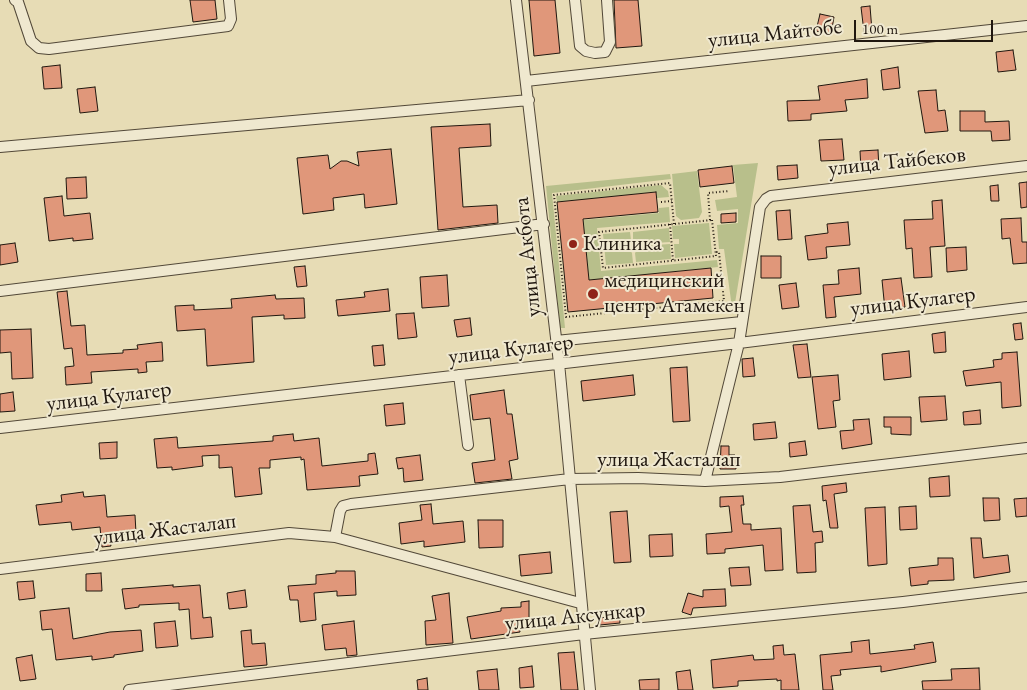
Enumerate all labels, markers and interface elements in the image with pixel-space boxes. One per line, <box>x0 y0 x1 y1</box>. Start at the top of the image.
scale bar <box>857 10 996 42</box>
street label: улица Майтобе <box>707 14 843 54</box>
text: 100 m <box>862 19 898 38</box>
street label: улица Тайбеков <box>827 142 967 182</box>
street label: улица Акбота <box>509 196 547 318</box>
place label: Клиника <box>583 231 662 257</box>
marker: Клиника <box>567 238 579 250</box>
place label: медицинский центр Атамекен <box>604 268 745 320</box>
street label: улица Кулагер <box>849 281 977 323</box>
marker: медицинский центр Атамекен <box>586 287 600 301</box>
street label: улица Кулагер <box>447 329 575 371</box>
street label: улица Кулагер <box>45 376 173 418</box>
street label: улица Жасталап <box>597 447 741 473</box>
street label: улица Жасталап <box>92 508 238 552</box>
street label: улица Аксункар <box>503 596 647 638</box>

